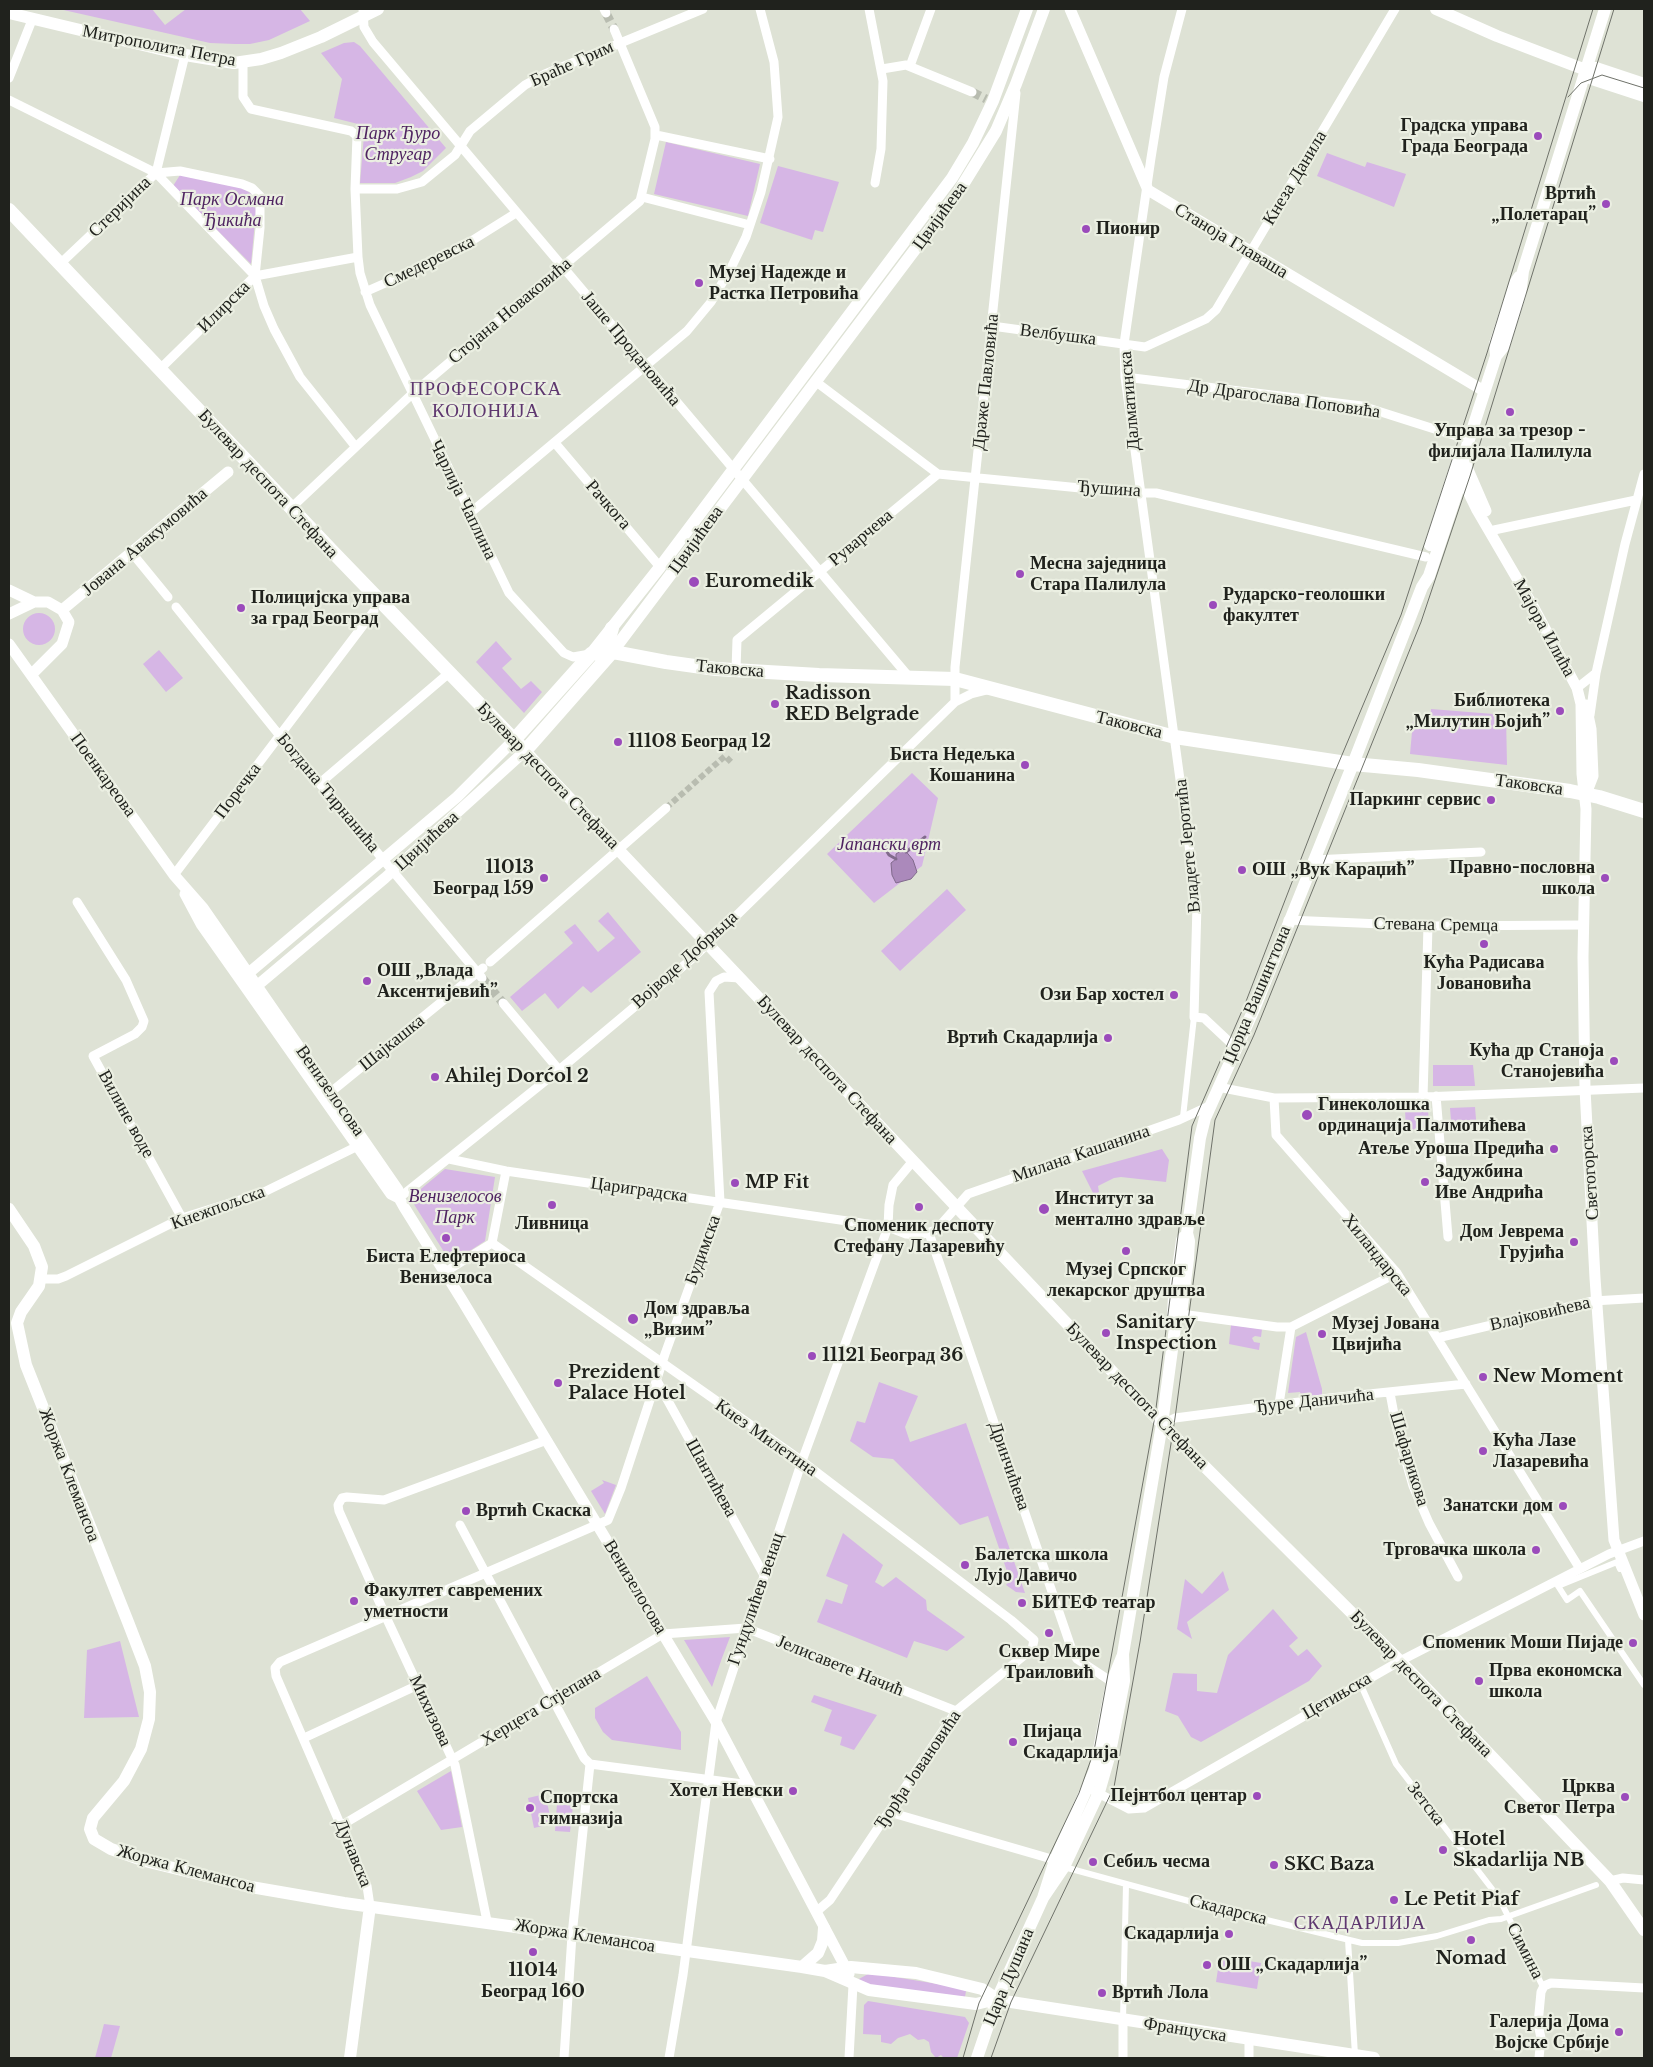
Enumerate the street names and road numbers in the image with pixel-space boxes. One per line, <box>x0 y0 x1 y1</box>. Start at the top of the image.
street label: Митрополита Петра <box>80 21 238 71</box>
street label: Браће Грим <box>527 36 617 92</box>
street label: Кнеза Данила <box>1258 127 1332 229</box>
street label: Стеријина <box>84 172 156 242</box>
street label: Цвијићева <box>908 178 972 254</box>
street label: Станоја Главаша <box>1170 199 1292 283</box>
street label: Смедеревска <box>380 231 478 293</box>
street label: Стојана Новаковића <box>444 253 576 369</box>
street label: Илирска <box>193 276 255 338</box>
street label: Јаше Продановића <box>577 287 685 411</box>
street label: Драже Павловића <box>968 313 1004 451</box>
street label: Велбушка <box>1019 320 1097 350</box>
street label: Далматинска <box>1115 350 1145 452</box>
street label: Др Драгослава Поповића <box>1186 375 1382 423</box>
street label: Булевар деспота Стефана <box>193 405 343 563</box>
street label: Чарлија Чаплина <box>425 437 501 563</box>
street label: Рачкога <box>581 476 635 534</box>
street label: Ђушина <box>1076 476 1142 502</box>
street label: Јована Авакумовића <box>78 483 212 601</box>
street label: Цвијићева <box>664 502 728 578</box>
street label: Руварчева <box>825 505 897 571</box>
street label: Мајора Илића <box>1508 575 1580 681</box>
street label: Таковска <box>695 655 765 683</box>
street label: Булевар деспота Стефана <box>472 698 624 854</box>
street label: Таковска <box>1093 706 1165 744</box>
street label: Поенкареова <box>65 729 141 821</box>
street label: Богдана Тирнанића <box>272 729 384 857</box>
street label: Поречка <box>210 759 266 823</box>
street label: Таковска <box>1494 770 1564 800</box>
street label: Владете Јеротића <box>1170 778 1206 914</box>
street label: Цвијићева <box>390 807 464 875</box>
street label: Војводе Добрњца <box>628 907 742 1013</box>
street label: Стевана Сремца <box>1373 913 1499 937</box>
street label: Џорџа Вашингтона <box>1218 922 1296 1068</box>
street label: Булевар деспота Стефана <box>752 991 902 1149</box>
street label: Шајкашка <box>355 1010 429 1076</box>
street label: Венизелосова <box>291 1041 369 1141</box>
street label: Вилине воде <box>93 1066 159 1162</box>
street label: Милана Кашанина <box>1009 1120 1153 1188</box>
street label: Светогорска <box>1576 1125 1604 1221</box>
street label: Цариградска <box>589 1173 689 1207</box>
street label: Кнежпољска <box>168 1181 268 1235</box>
street label: Хиландарска <box>1337 1209 1417 1301</box>
street label: Будимска <box>680 1212 726 1288</box>
street label: Влајковићева <box>1488 1292 1592 1336</box>
street label: Булевар деспота Стефана <box>1061 1318 1213 1474</box>
street label: Ђуре Даничића <box>1253 1384 1375 1418</box>
street label: Кнез Милетина <box>711 1395 821 1481</box>
street label: Жоржа Клемансоа <box>34 1405 104 1545</box>
street label: Шафарикова <box>1384 1409 1434 1509</box>
street label: Дринчићева <box>984 1419 1034 1513</box>
street label: Шантићева <box>681 1435 741 1521</box>
street label: Гундулићев венац <box>723 1530 789 1668</box>
street label: Венизелосова <box>598 1536 672 1638</box>
street label: Булевар деспота Стефана <box>1345 1606 1497 1762</box>
street label: Јелисавете Начић <box>773 1631 907 1701</box>
street label: Херцега Стјепана <box>477 1663 605 1751</box>
street label: Цетињска <box>1299 1668 1375 1724</box>
street label: Михизова <box>404 1672 456 1750</box>
street label: Ђорђа Јовановића <box>870 1706 966 1834</box>
street label: Зетска <box>1402 1778 1450 1830</box>
street label: Дунавска <box>330 1816 376 1890</box>
street label: Жоржа Клемансоа <box>115 1840 257 1898</box>
street label: Скадарска <box>1187 1890 1269 1930</box>
street label: Жоржа Клемансоа <box>513 1914 657 1958</box>
street label: Симина <box>1502 1919 1548 1983</box>
street label: Цара Душана <box>979 1925 1039 2029</box>
street label: Француска <box>1142 2013 1228 2047</box>

